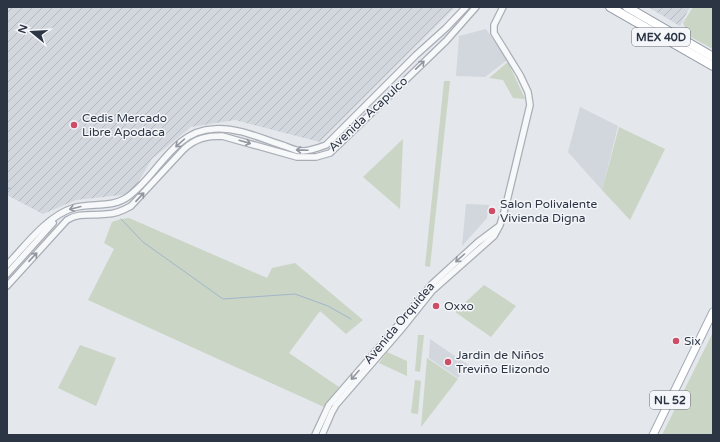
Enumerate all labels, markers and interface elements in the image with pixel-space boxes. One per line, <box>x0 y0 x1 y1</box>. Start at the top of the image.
north arrow <box>12 12 52 52</box>
text: N <box>15 23 31 35</box>
road number: MEX 40D <box>632 28 690 46</box>
one-way arrow <box>415 60 425 70</box>
street label: Avenida Acapulco <box>326 74 410 154</box>
place label: Cedis Mercado Libre Apodaca <box>82 111 167 139</box>
marker: Cedis Mercado Libre Apodaca <box>69 120 79 130</box>
one-way arrow <box>175 138 185 148</box>
one-way arrow <box>238 139 251 146</box>
one-way arrow <box>296 146 309 153</box>
one-way arrow <box>136 192 145 202</box>
place label: Salon Polivalente Vivienda Digna <box>500 197 597 225</box>
one-way arrow <box>69 205 82 212</box>
marker: Salon Polivalente Vivienda Digna <box>487 206 497 216</box>
one-way arrow <box>28 252 38 262</box>
one-way arrow <box>455 253 465 263</box>
street label: Avenida Orquídea <box>361 279 437 367</box>
place label: Oxxo <box>444 299 474 313</box>
marker: Oxxo <box>431 301 441 311</box>
place label: Six <box>684 334 701 348</box>
marker: Six <box>671 336 681 346</box>
place label: Jardin de Niños Treviño Elizondo <box>456 348 550 376</box>
marker: Jardin de Niños Treviño Elizondo <box>443 357 453 367</box>
one-way arrow <box>350 370 359 381</box>
road number: NL 52 <box>650 391 690 409</box>

